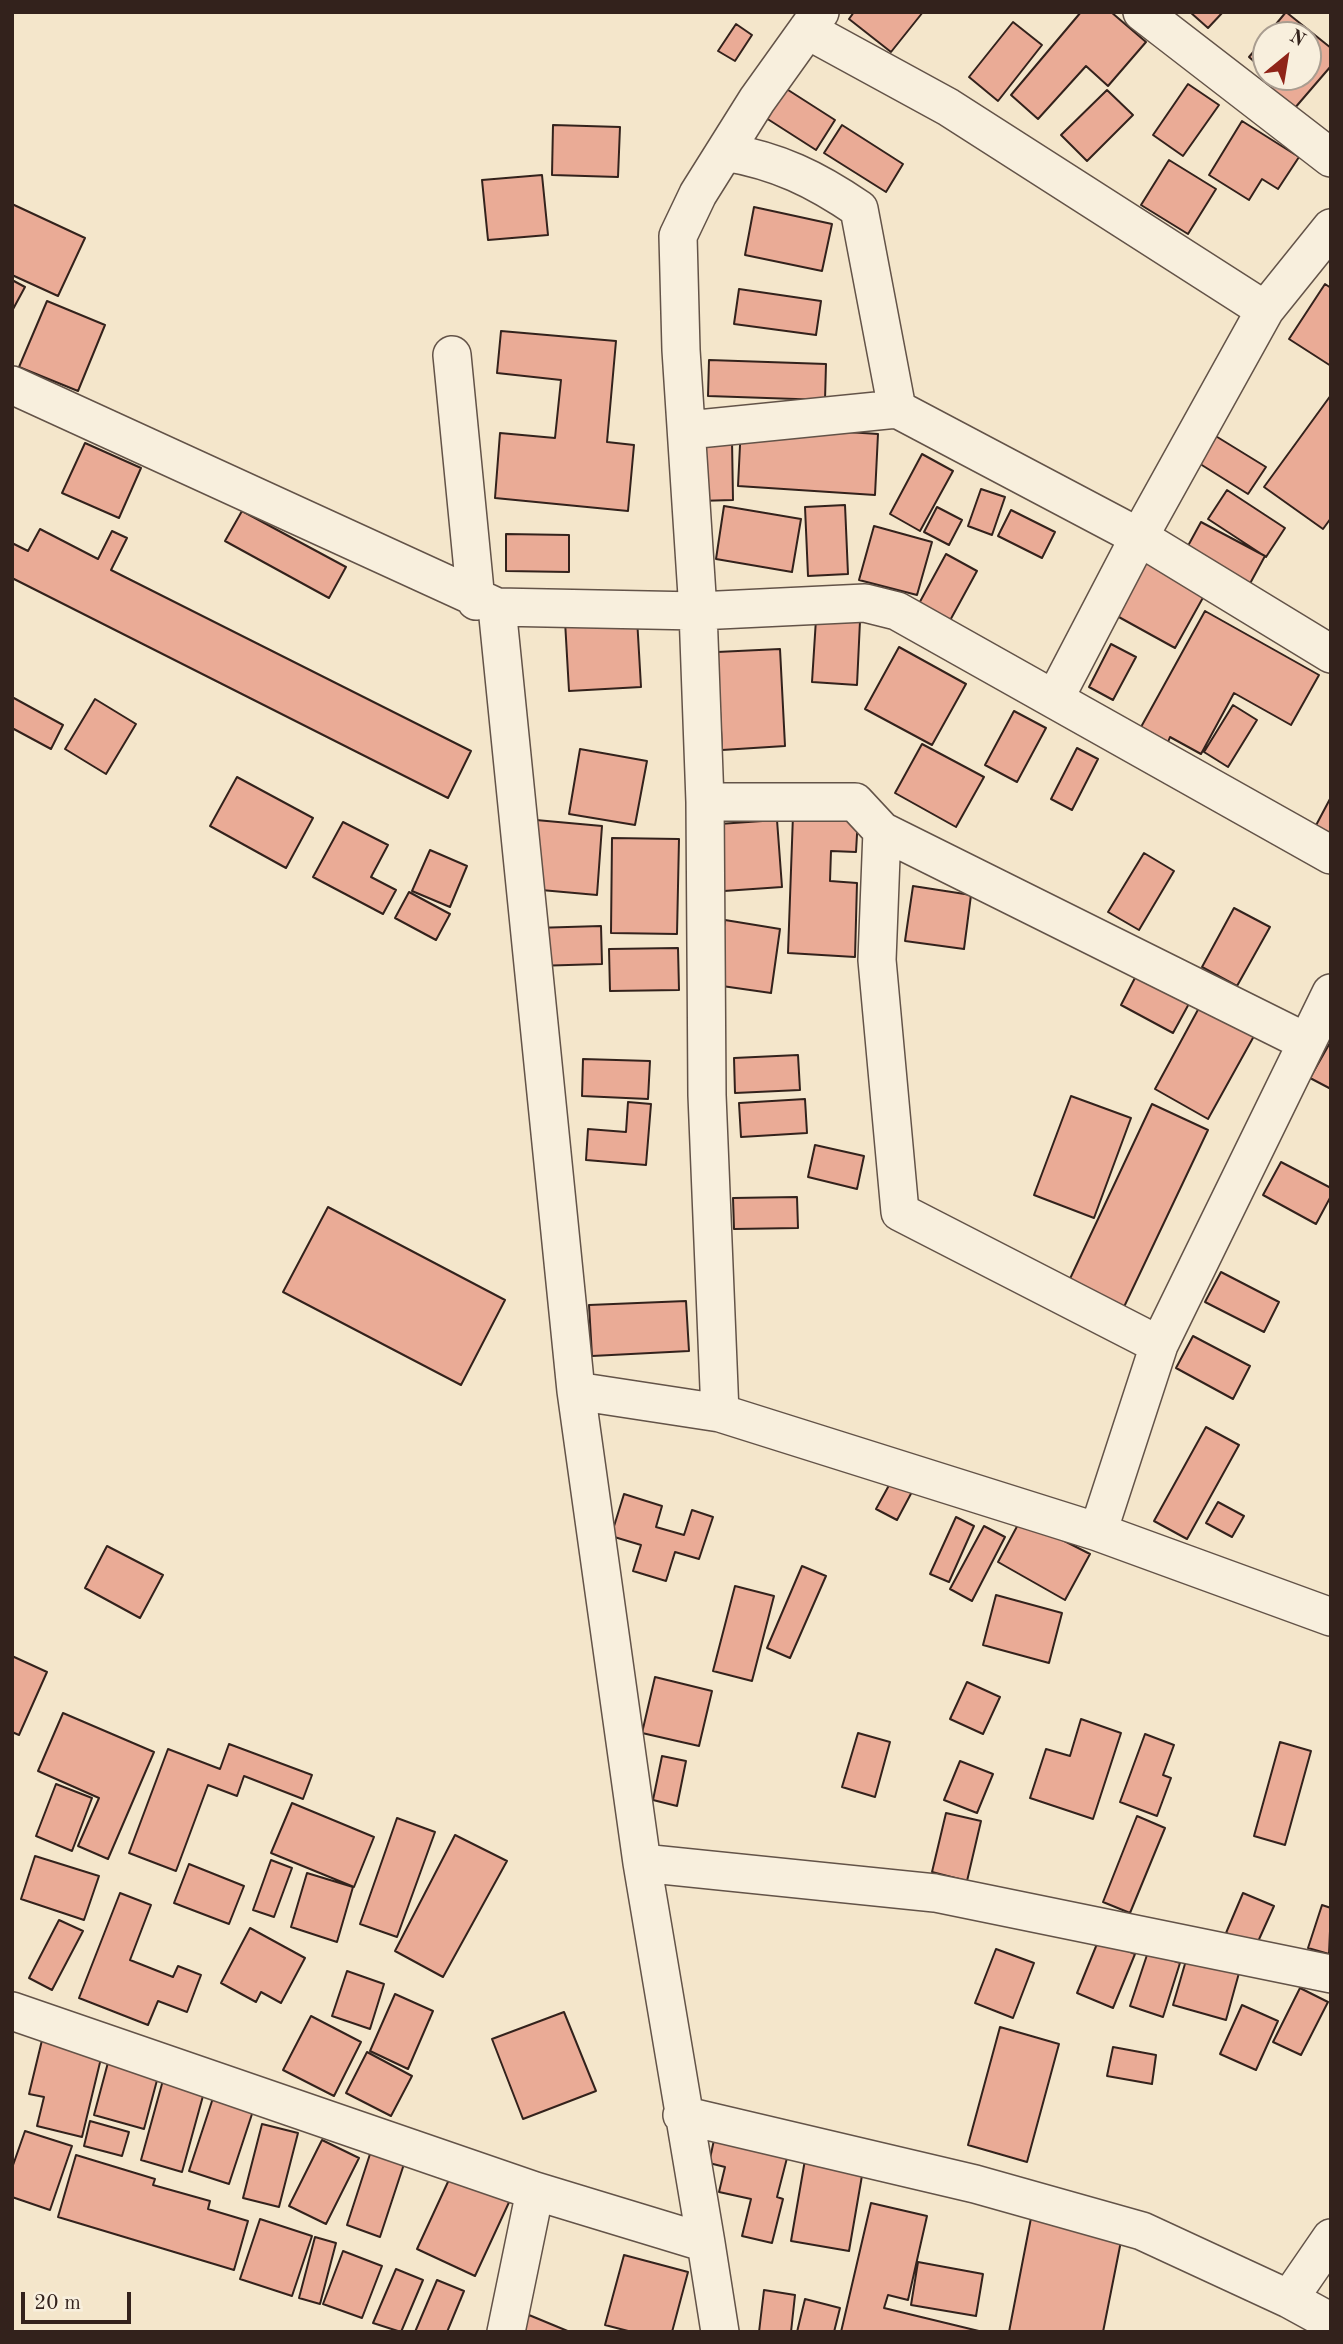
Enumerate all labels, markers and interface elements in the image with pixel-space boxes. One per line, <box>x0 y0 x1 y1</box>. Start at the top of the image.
north arrow <box>1252 21 1322 91</box>
text: N <box>1286 27 1308 51</box>
scale bar <box>24 2278 135 2322</box>
text: 20 m <box>34 2293 81 2314</box>

